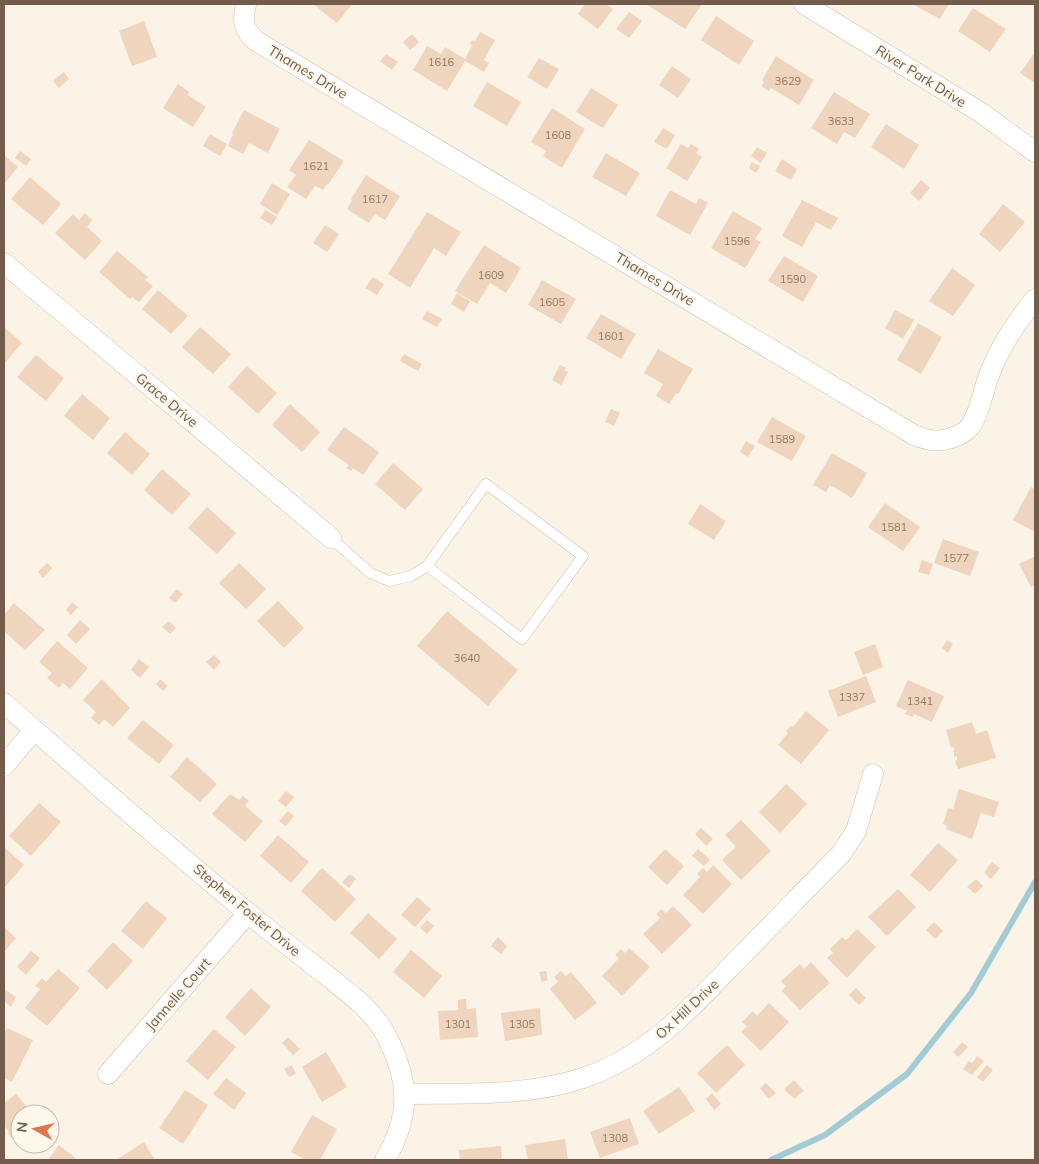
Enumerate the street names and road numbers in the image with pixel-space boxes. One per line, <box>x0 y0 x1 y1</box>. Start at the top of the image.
street label: Thames Drive <box>265 41 351 103</box>
street label: River Park Drive <box>872 41 970 111</box>
street label: Thames Drive <box>612 248 698 310</box>
street label: Grace Drive <box>132 369 202 431</box>
street label: Stephen Foster Drive <box>190 860 304 960</box>
street label: Jannelle Court <box>142 954 215 1034</box>
street label: Ox Hill Drive <box>652 975 722 1043</box>

